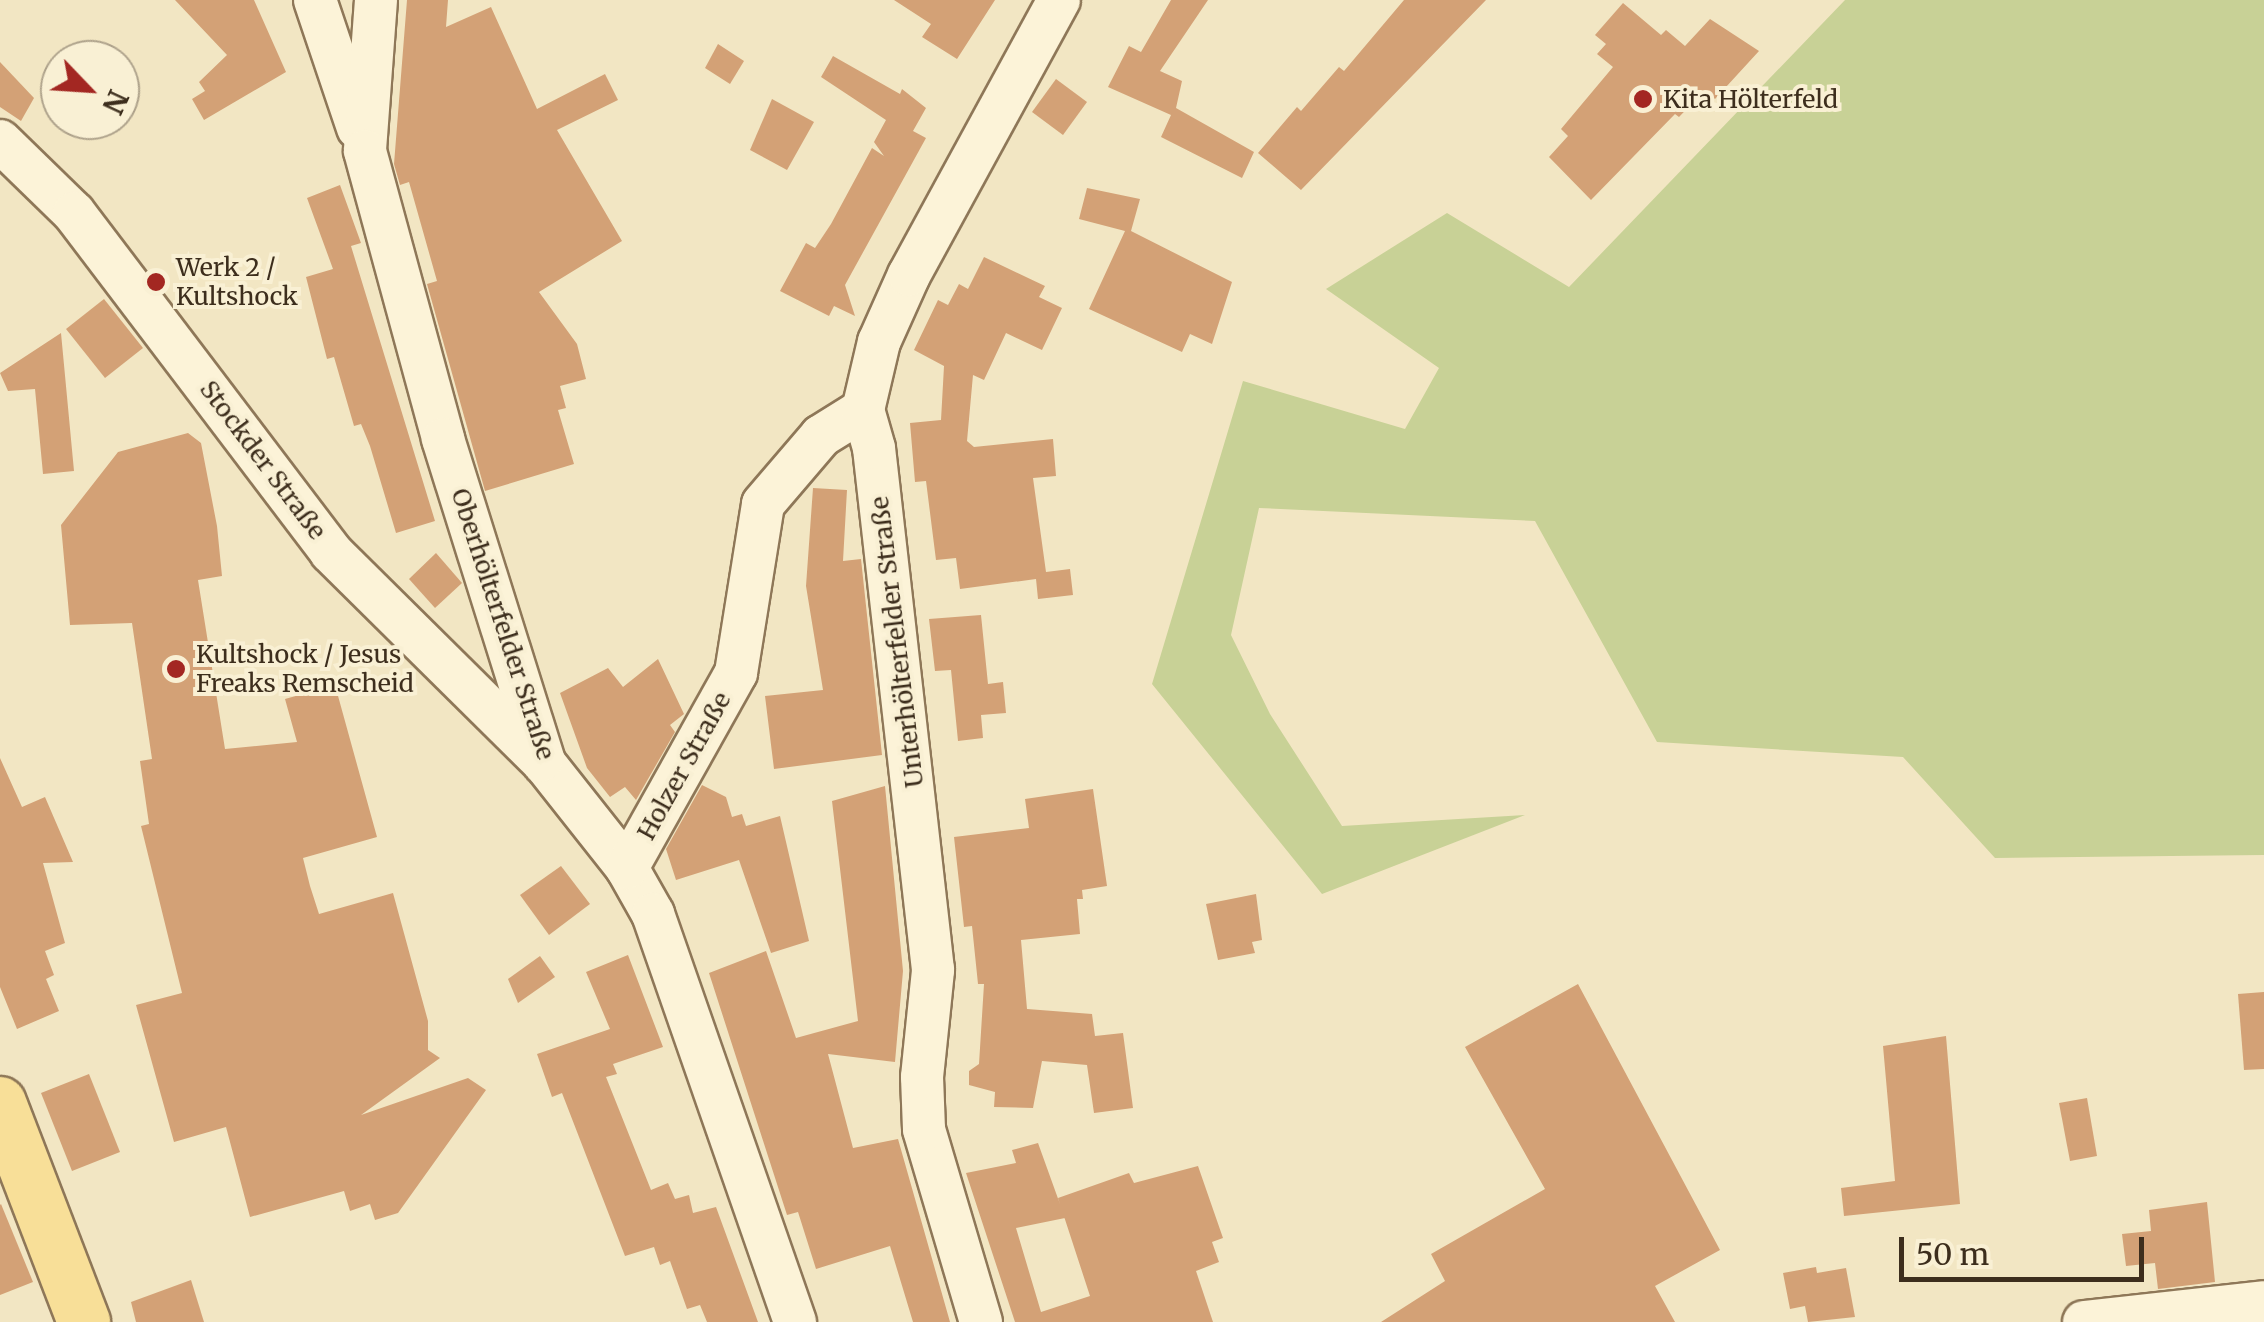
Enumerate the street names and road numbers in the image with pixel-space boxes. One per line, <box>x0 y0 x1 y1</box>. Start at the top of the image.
street label: Stockder Straße <box>194 375 332 545</box>
street label: Oberhölterfelder Straße <box>445 485 561 763</box>
street label: Unterhölterfelder Straße <box>864 495 930 789</box>
street label: Holzer Straße <box>631 687 737 845</box>

